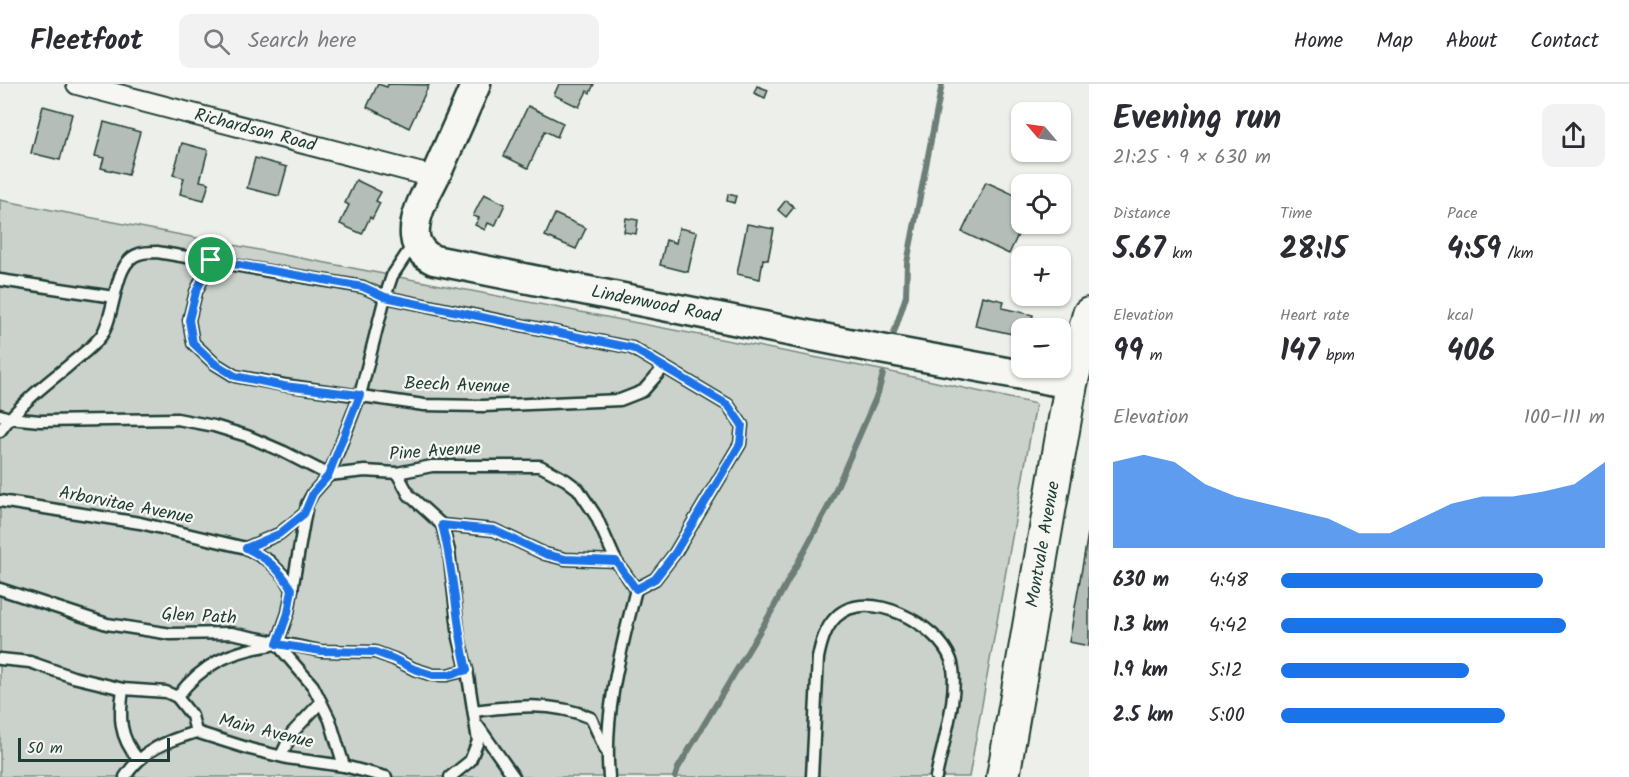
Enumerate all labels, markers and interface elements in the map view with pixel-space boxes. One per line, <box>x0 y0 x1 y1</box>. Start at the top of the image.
search box <box>179 14 599 68</box>
text: Fleetfoot <box>30 19 143 64</box>
text: Search here <box>248 24 356 59</box>
icon: search <box>200 25 233 58</box>
text: Home <box>1294 25 1343 58</box>
text: Map <box>1376 25 1413 58</box>
text: About <box>1446 25 1497 58</box>
text: Contact <box>1530 25 1599 58</box>
text: Evening run <box>1113 93 1281 146</box>
street label: Richardson Road <box>191 101 320 160</box>
north arrow <box>1011 102 1071 162</box>
map controls <box>1011 102 1071 378</box>
button: share <box>1542 104 1605 167</box>
text: 21:25 · 9 × 630 m <box>1113 142 1271 174</box>
button: locate <box>1011 174 1071 234</box>
text: Distance <box>1113 201 1171 226</box>
text: Time <box>1280 201 1312 226</box>
text: Pace <box>1447 201 1478 226</box>
text: 5.67 <box>1113 226 1166 274</box>
text: 28:15 <box>1280 226 1347 274</box>
text: 4:59 <box>1447 226 1501 274</box>
pin <box>185 234 236 285</box>
text: km <box>1166 241 1192 266</box>
text: /km <box>1501 241 1533 266</box>
icon: arrive <box>194 243 227 276</box>
button: + <box>1011 246 1071 306</box>
street label: Lindenwood Road <box>589 277 724 332</box>
text: Elevation <box>1113 303 1174 328</box>
text: Heart rate <box>1280 303 1350 328</box>
text: kcal <box>1447 303 1473 328</box>
button: − <box>1011 318 1071 378</box>
text: 99 <box>1113 328 1143 376</box>
text: 147 <box>1280 328 1320 376</box>
text: 406 <box>1447 328 1495 376</box>
text: m <box>1143 343 1163 368</box>
text: bpm <box>1320 343 1355 368</box>
street label: Beech Avenue <box>404 370 510 402</box>
text: Elevation <box>1113 402 1189 434</box>
text: 100–111 m <box>1524 402 1605 434</box>
street label: Pine Avenue <box>388 434 482 470</box>
street label: Arborvitae Avenue <box>56 479 196 533</box>
street label: Montvale Avenue <box>1018 479 1068 610</box>
text: 630 m <box>1113 565 1169 597</box>
text: 4:48 <box>1209 565 1248 597</box>
street label: Glen Path <box>161 601 237 633</box>
text: 1.3 km <box>1113 610 1169 642</box>
text: 4:42 <box>1209 610 1248 642</box>
text: 1.9 km <box>1113 655 1168 687</box>
text: 5:12 <box>1209 655 1243 687</box>
text: 2.5 km <box>1113 700 1173 732</box>
text: 5:00 <box>1209 700 1245 732</box>
street label: Main Avenue <box>216 706 316 758</box>
scale bar <box>18 735 170 762</box>
text: 50 m <box>27 736 63 761</box>

